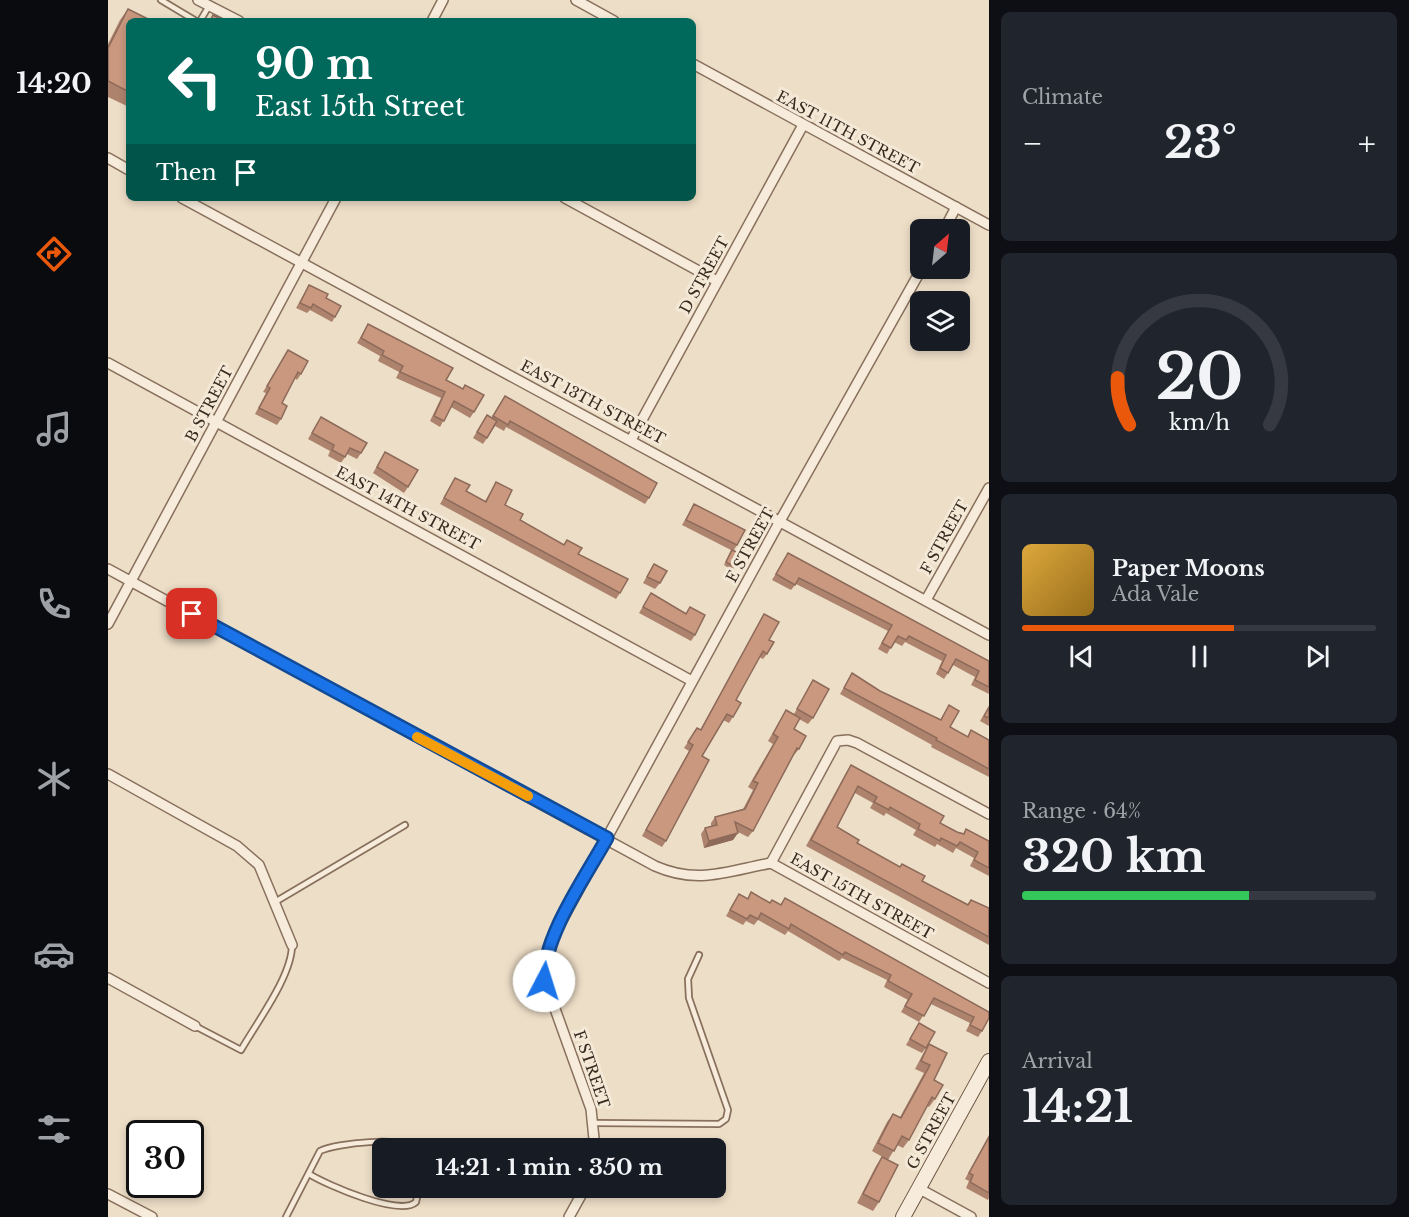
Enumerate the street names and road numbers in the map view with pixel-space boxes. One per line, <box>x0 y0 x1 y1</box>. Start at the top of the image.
street label: EAST 11TH STREET <box>773 86 923 178</box>
street label: D STREET <box>675 233 733 317</box>
street label: EAST 13TH STREET <box>517 356 669 448</box>
street label: B STREET <box>181 363 237 445</box>
street label: EAST 14TH STREET <box>333 462 483 554</box>
street label: F STREET <box>916 497 972 577</box>
street label: E STREET <box>722 504 778 586</box>
street label: EAST 15TH STREET <box>787 849 937 943</box>
street label: F STREET <box>570 1028 614 1110</box>
street label: G STREET <box>902 1090 960 1172</box>

